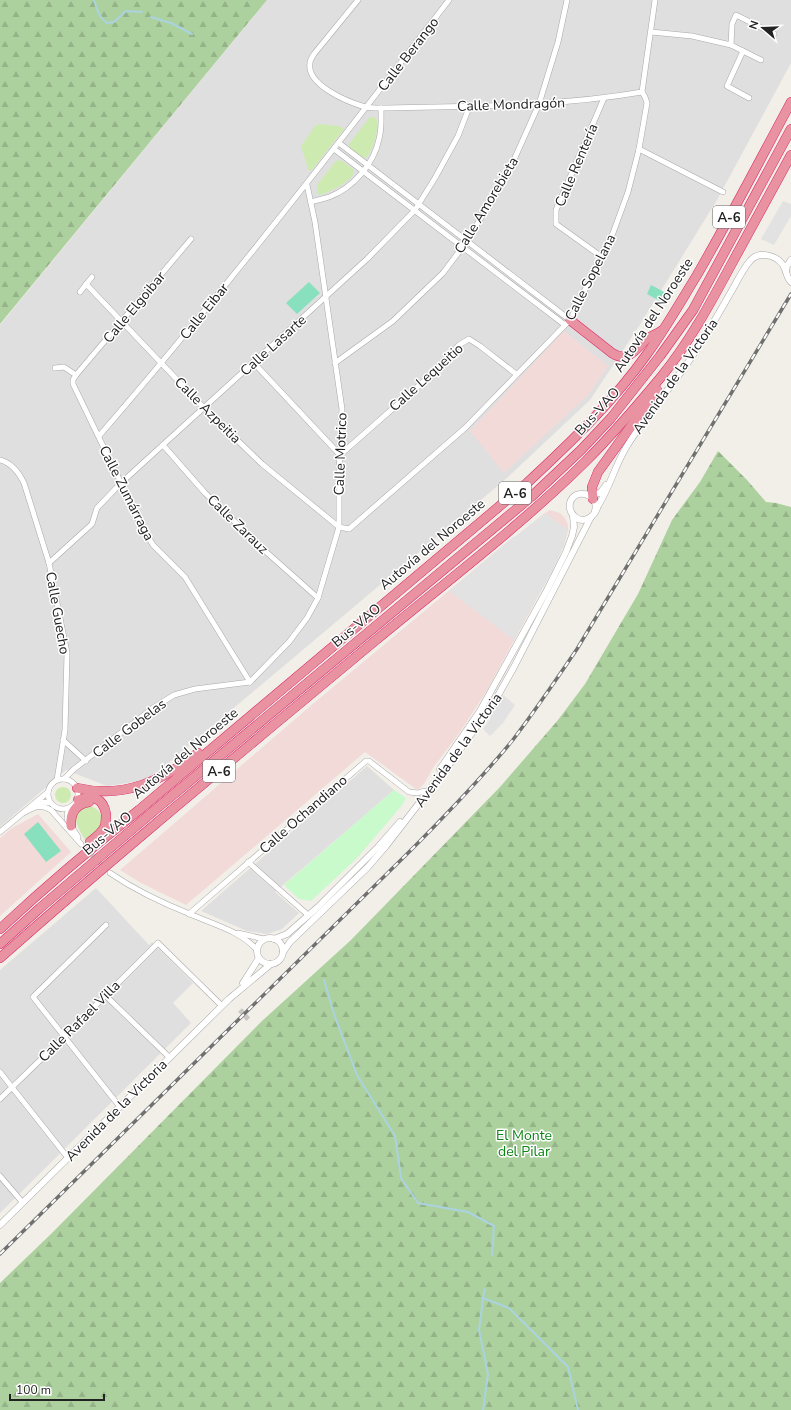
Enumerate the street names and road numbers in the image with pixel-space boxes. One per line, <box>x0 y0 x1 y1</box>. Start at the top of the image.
street label: Calle Berango <box>373 13 443 95</box>
street label: Calle Mondragón <box>457 93 565 116</box>
street label: Calle Rentería <box>550 121 602 210</box>
street label: Calle Amorebieta <box>450 153 523 257</box>
road number: A-6 <box>713 206 745 228</box>
street label: Calle Sopelana <box>560 231 620 324</box>
street label: Autovía del Noroeste <box>609 254 698 376</box>
street label: Calle Elgoibar <box>99 268 170 347</box>
street label: Calle Eibar <box>176 279 233 344</box>
street label: Calle Lasarte <box>236 311 310 380</box>
street label: Avenida de la Victoria <box>628 315 722 438</box>
street label: Calle Lequeitio <box>385 339 468 416</box>
street label: Calle Azpeitia <box>170 373 245 448</box>
street label: Bus-VAO <box>571 383 624 440</box>
street label: Calle Motrico <box>330 412 351 496</box>
street label: Calle Zumárraga <box>94 442 159 544</box>
road number: A-6 <box>499 482 531 504</box>
street label: Calle Zarauz <box>203 490 273 559</box>
street label: Autovía del Noroeste <box>375 494 489 594</box>
street label: Calle Guecho <box>41 570 74 656</box>
street label: Bus-VAO <box>328 599 385 652</box>
street label: Avenida de la Victoria <box>411 689 506 811</box>
street label: Calle Gobelas <box>89 694 170 762</box>
street label: Autovía del Noroeste <box>128 703 242 803</box>
road number: A-6 <box>203 760 235 782</box>
street label: Calle Ochandiano <box>255 771 352 858</box>
street label: Bus-VAO <box>79 807 136 860</box>
street label: Calle Rafael Villa <box>34 976 124 1066</box>
street label: Avenida de la Victoria <box>61 1055 171 1165</box>

